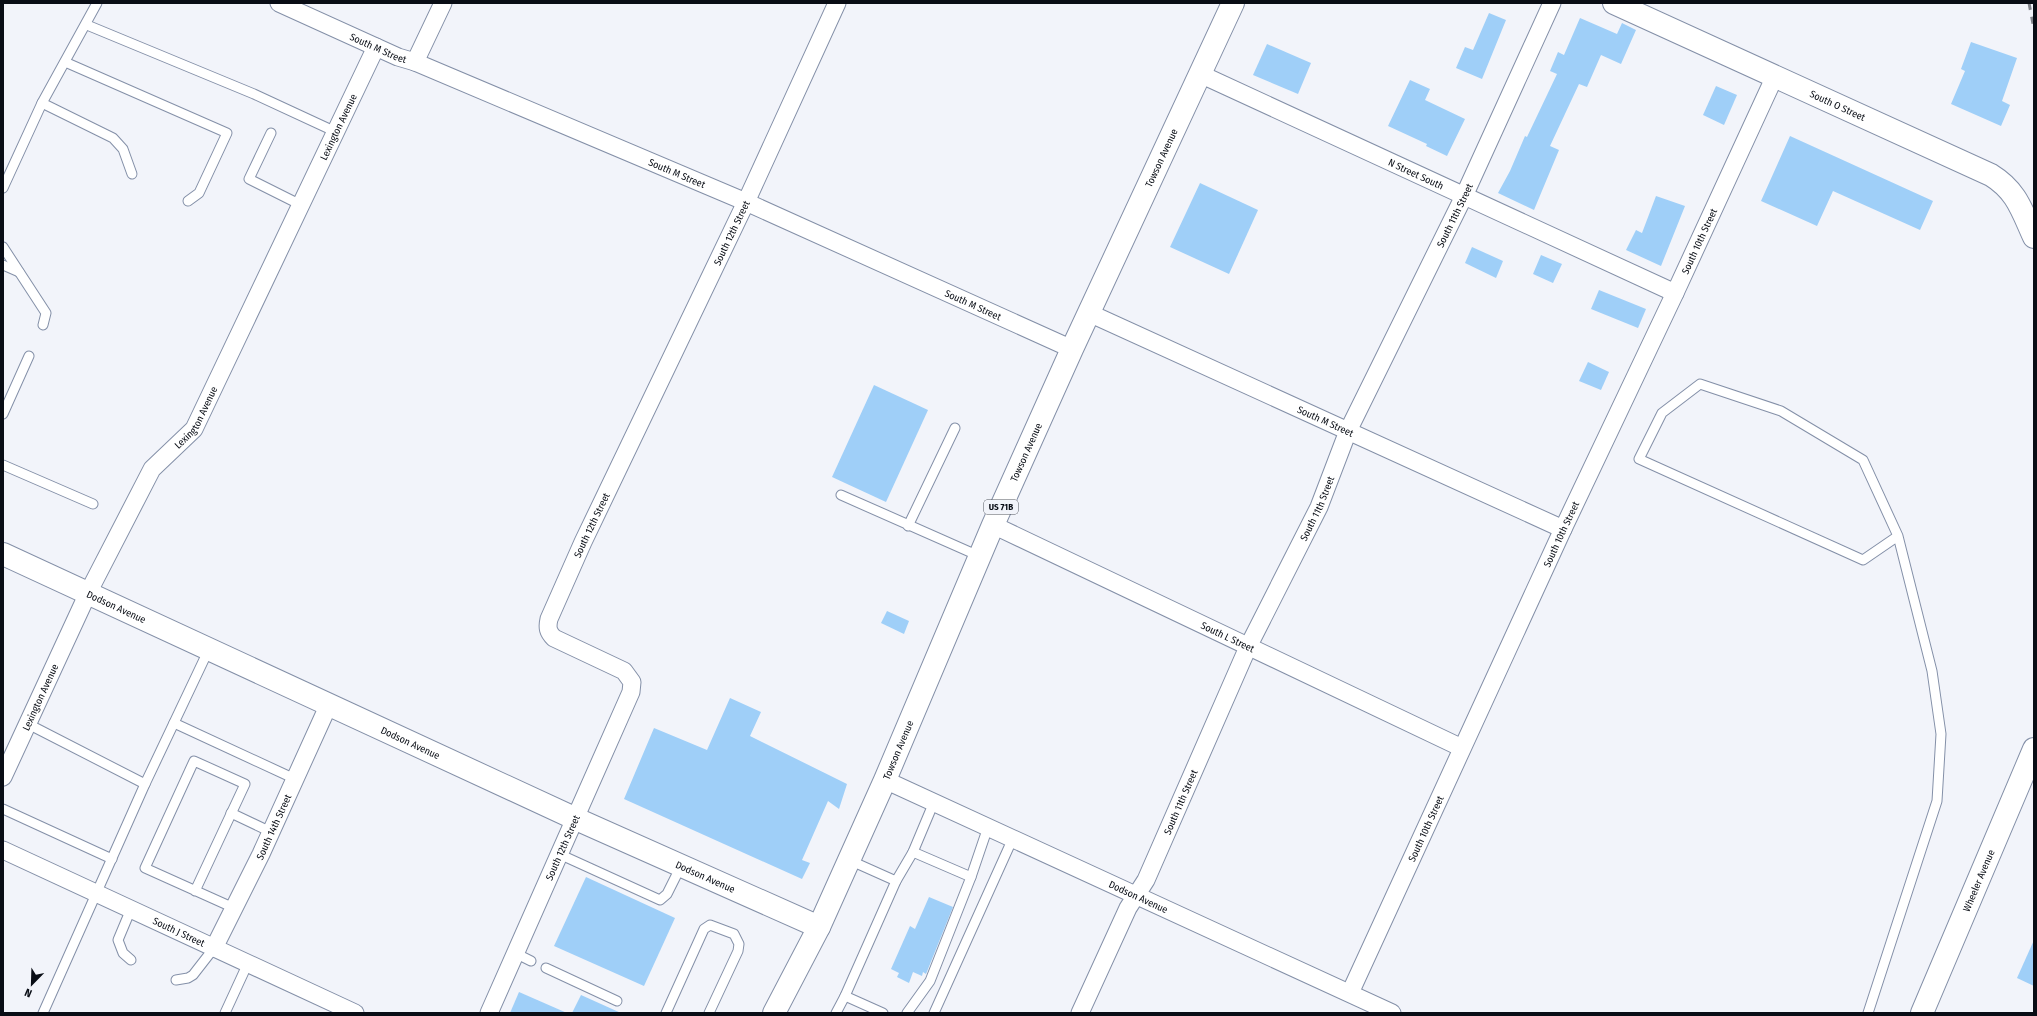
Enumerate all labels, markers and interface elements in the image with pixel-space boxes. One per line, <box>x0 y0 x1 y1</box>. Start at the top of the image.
street label: South M Street <box>348 31 408 66</box>
street label: South O Street <box>1808 88 1868 124</box>
street label: Lexington Avenue <box>318 92 360 162</box>
street label: Towson Avenue <box>1143 127 1181 189</box>
street label: South M Street <box>647 156 708 191</box>
street label: N Street South <box>1386 157 1445 192</box>
street label: South 11th Street <box>1435 181 1476 250</box>
street label: South 12th Street <box>712 198 753 267</box>
street label: South 10th Street <box>1680 206 1720 276</box>
street label: South M Street <box>943 287 1003 324</box>
street label: Lexington Avenue <box>172 385 220 452</box>
street label: South M Street <box>1295 404 1356 440</box>
street label: Towson Avenue <box>1008 421 1045 484</box>
street label: South 11th Street <box>1298 474 1337 543</box>
street label: South 12th Street <box>572 490 613 560</box>
street label: South 10th Street <box>1541 499 1582 569</box>
road number: US 71B <box>984 500 1018 514</box>
street label: Dodson Avenue <box>85 589 148 626</box>
street label: South L Street <box>1199 620 1257 656</box>
street label: Lexington Avenue <box>20 662 61 733</box>
street label: Towson Avenue <box>881 719 917 782</box>
street label: Dodson Avenue <box>379 725 442 762</box>
street label: South 11th Street <box>1162 767 1201 837</box>
street label: South 14th Street <box>254 792 295 862</box>
street label: South 10th Street <box>1406 793 1447 864</box>
street label: South 12th Street <box>543 813 583 882</box>
street label: Wheeler Avenue <box>1961 848 1998 914</box>
street label: Dodson Avenue <box>674 859 737 896</box>
street label: Dodson Avenue <box>1107 879 1170 916</box>
street label: South J Street <box>151 915 207 950</box>
north arrow <box>12 964 52 1004</box>
text: N <box>23 985 34 1000</box>

